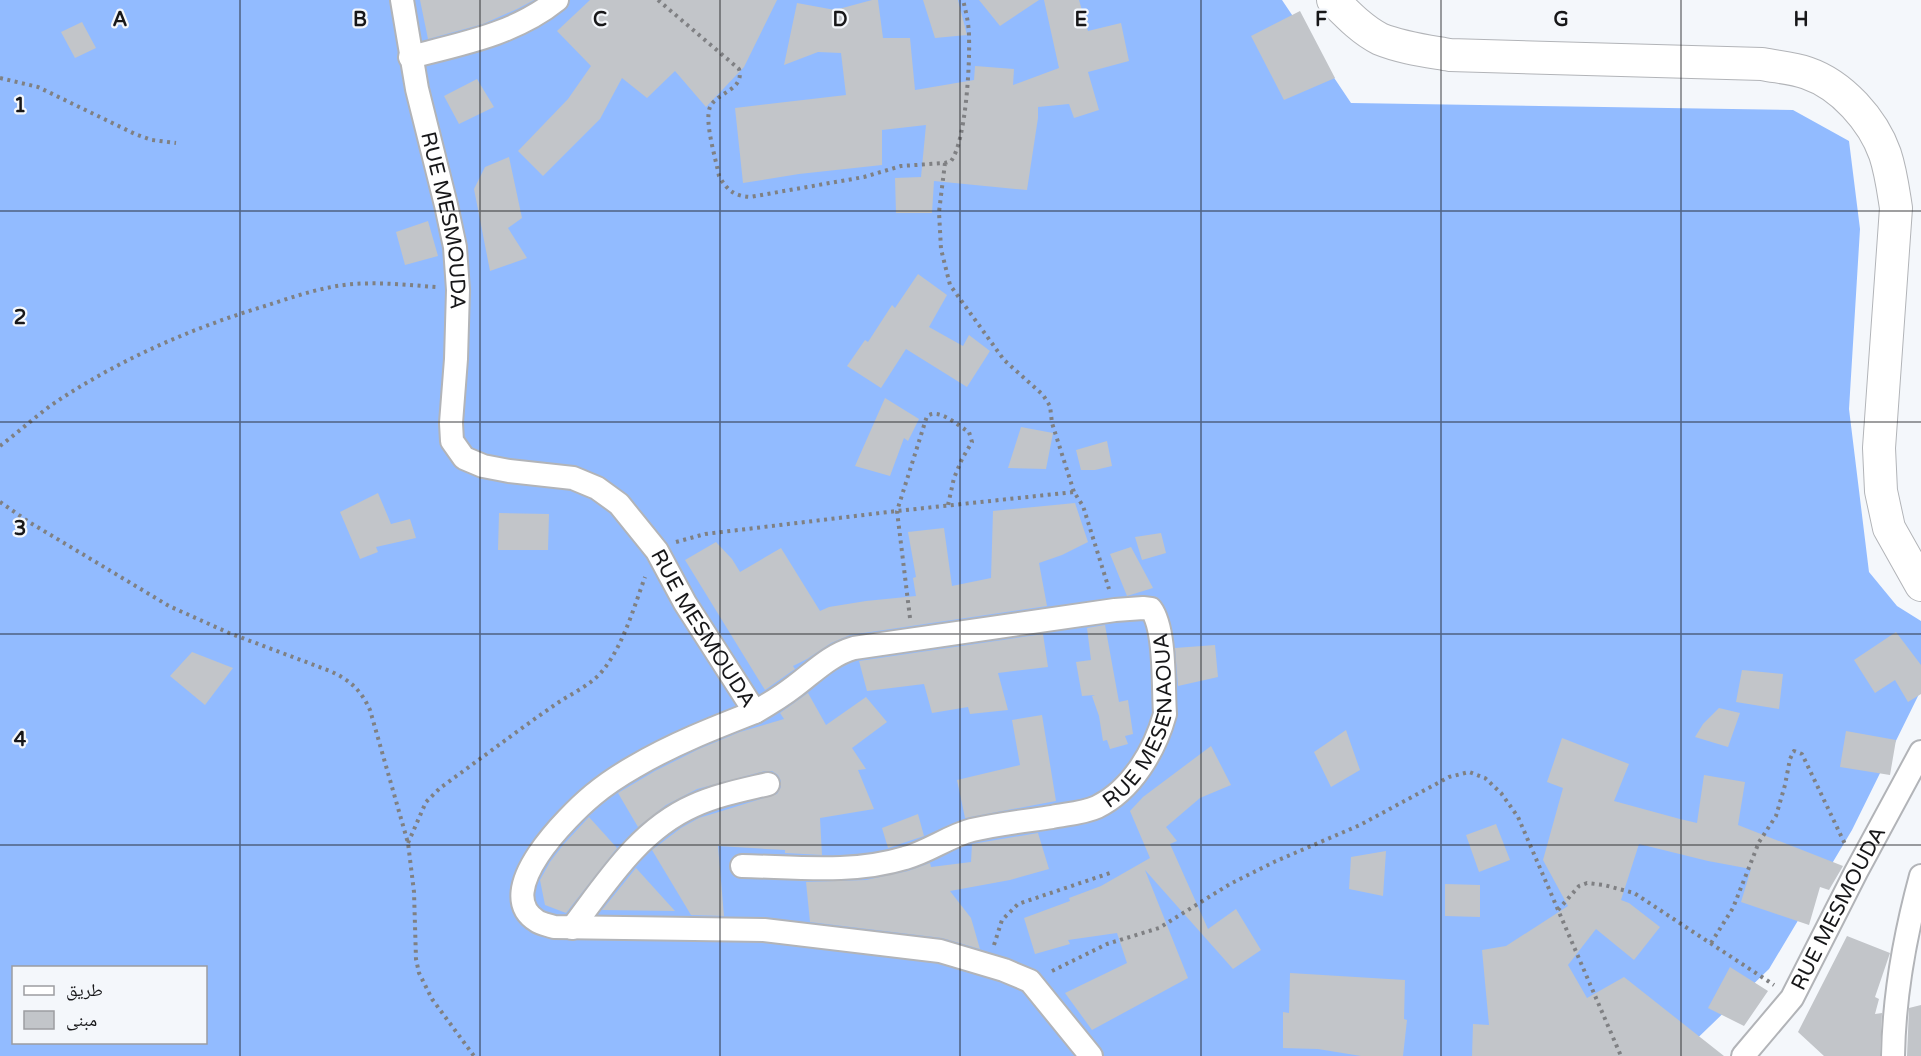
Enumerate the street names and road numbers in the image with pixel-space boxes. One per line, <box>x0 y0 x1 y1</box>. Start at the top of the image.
street label: RUE MESMOUDA <box>416 129 471 310</box>
street label: RUE MESMOUDA <box>646 545 761 712</box>
street label: RUE MESENAOUA <box>1098 632 1177 813</box>
street label: RUE MESMOUDA <box>1786 822 1891 994</box>

